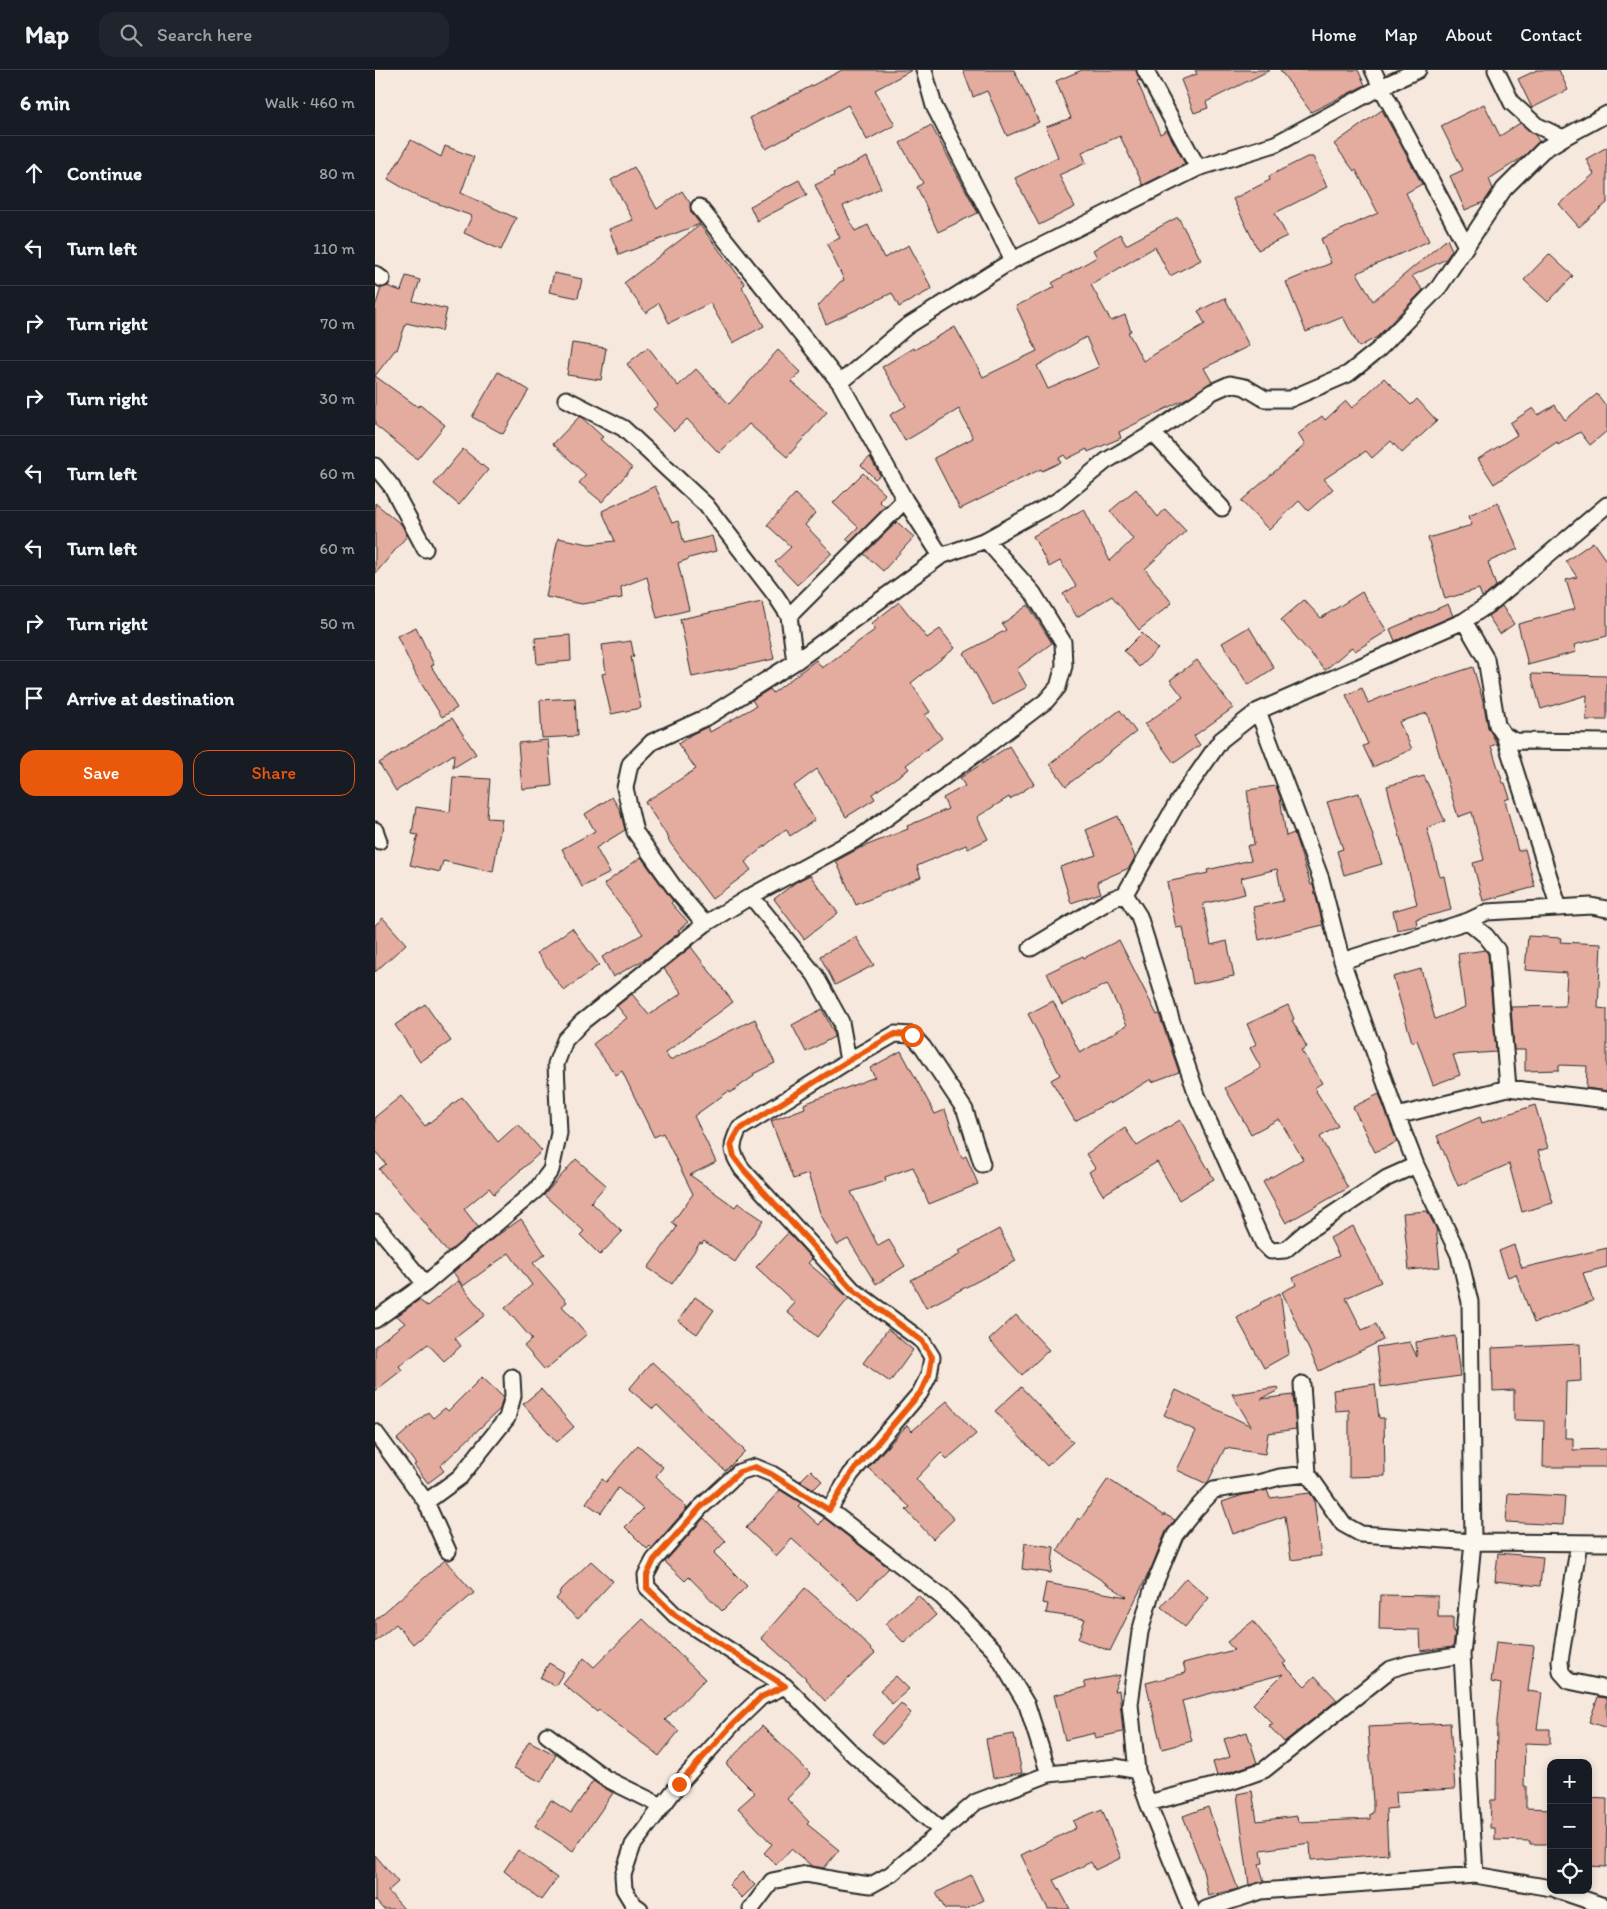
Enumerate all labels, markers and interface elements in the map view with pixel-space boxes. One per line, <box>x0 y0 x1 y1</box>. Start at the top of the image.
search box <box>99 12 449 57</box>
text: Map <box>25 20 69 49</box>
icon: search <box>117 21 145 49</box>
text: Search here <box>157 23 252 46</box>
text: Home <box>1311 24 1357 46</box>
text: Map <box>1385 24 1418 46</box>
text: About <box>1446 24 1492 46</box>
text: Contact <box>1520 24 1582 46</box>
text: 6 min <box>20 90 70 115</box>
text: Walk · 460 m <box>265 93 355 112</box>
icon: ahead <box>20 159 48 187</box>
text: Continue <box>67 162 142 185</box>
text: 80 m <box>319 164 355 183</box>
icon: left <box>20 234 48 262</box>
text: Turn left <box>67 237 137 260</box>
text: 110 m <box>313 239 355 258</box>
icon: right <box>20 309 48 337</box>
text: Turn right <box>67 312 148 335</box>
text: 70 m <box>320 314 355 333</box>
icon: right <box>20 384 48 412</box>
text: Turn right <box>67 387 148 410</box>
text: 30 m <box>319 389 355 408</box>
icon: left <box>20 459 48 487</box>
text: Turn left <box>67 462 137 485</box>
text: 60 m <box>320 464 355 483</box>
icon: left <box>20 534 48 562</box>
text: Turn left <box>67 537 137 560</box>
text: 60 m <box>320 539 355 558</box>
icon: right <box>20 609 48 637</box>
text: Turn right <box>67 612 148 635</box>
text: 50 m <box>320 614 355 633</box>
icon: arrive <box>20 684 48 712</box>
text: Arrive at destination <box>67 687 234 710</box>
button: Save <box>20 750 183 796</box>
button: Share <box>193 750 355 796</box>
route start <box>901 1024 924 1047</box>
map controls <box>1547 1759 1592 1894</box>
button: + <box>1547 1759 1592 1804</box>
route end <box>668 1773 691 1796</box>
button: − <box>1547 1804 1592 1849</box>
button: locate <box>1547 1849 1592 1894</box>

